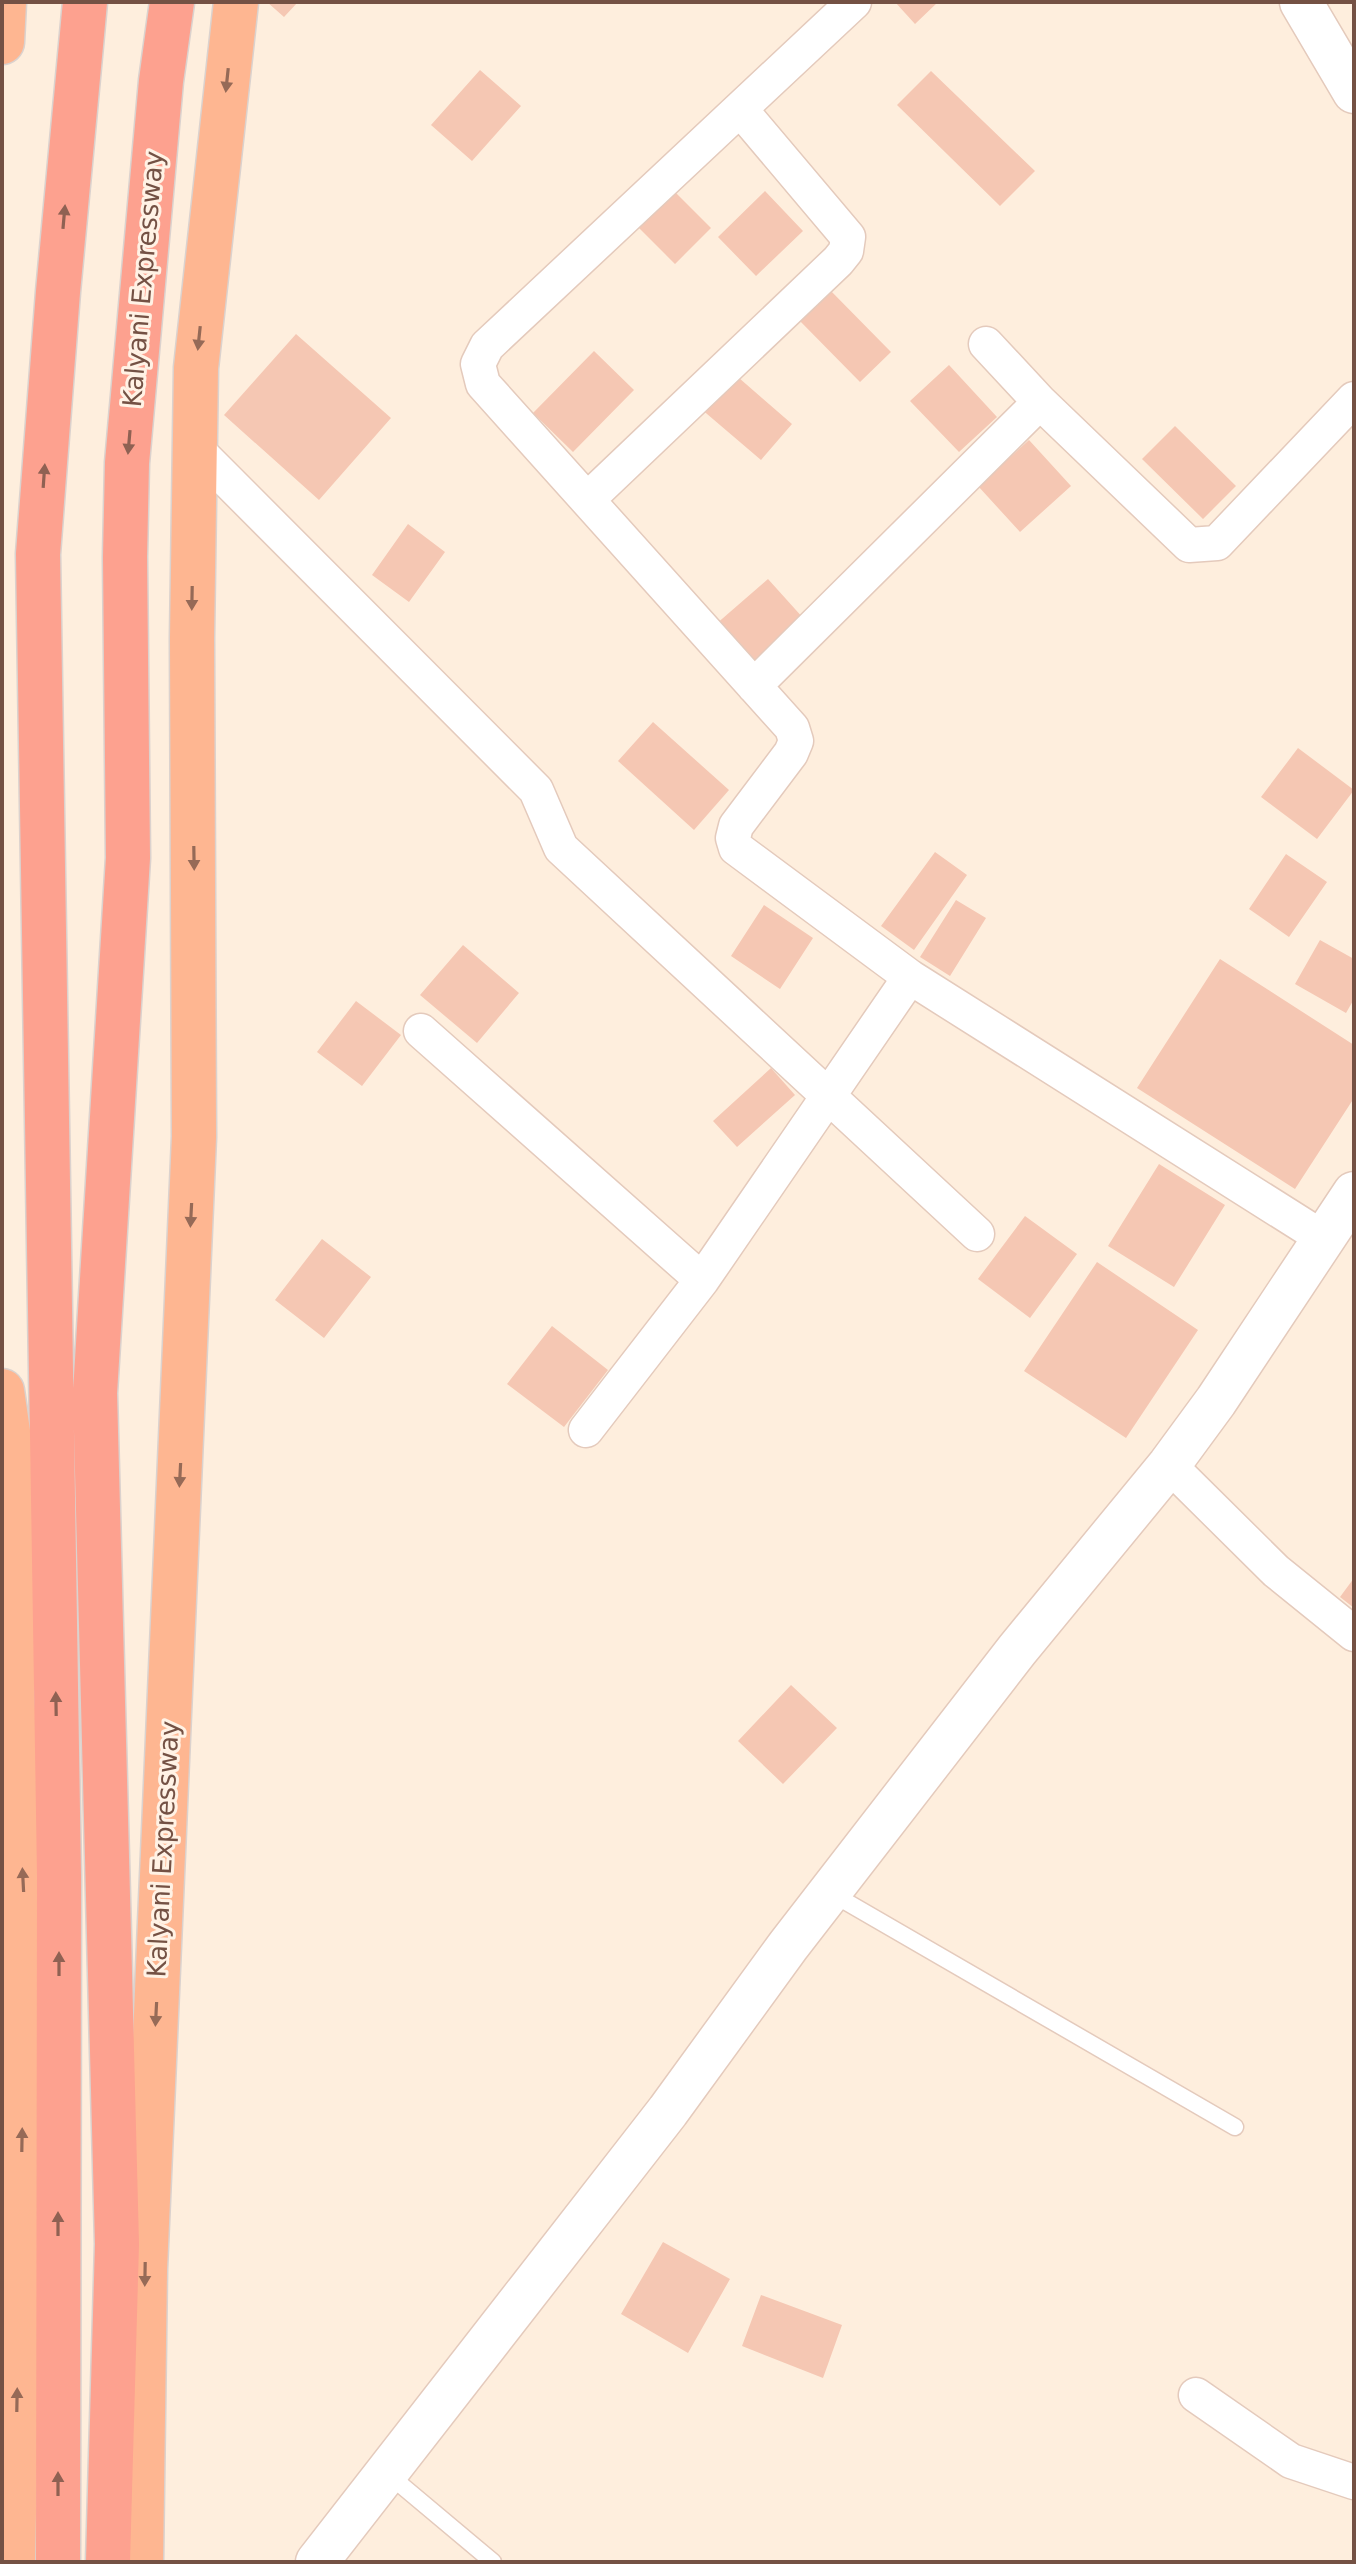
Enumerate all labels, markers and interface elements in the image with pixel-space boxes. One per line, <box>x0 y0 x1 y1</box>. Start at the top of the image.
one-way arrow <box>221 67 234 92</box>
street label: Kalyani Expressway <box>117 150 169 408</box>
one-way arrow <box>58 204 71 229</box>
one-way arrow <box>192 326 205 351</box>
one-way arrow <box>122 430 135 455</box>
one-way arrow <box>38 463 51 488</box>
one-way arrow <box>186 586 199 611</box>
one-way arrow <box>188 846 200 871</box>
one-way arrow <box>184 1203 197 1228</box>
one-way arrow <box>173 1463 186 1488</box>
one-way arrow <box>50 1691 62 1716</box>
street label: Kalyani Expressway <box>141 1720 185 1978</box>
one-way arrow <box>16 1867 29 1892</box>
one-way arrow <box>53 1951 65 1976</box>
one-way arrow <box>149 2002 162 2027</box>
one-way arrow <box>15 2127 28 2152</box>
one-way arrow <box>52 2211 64 2236</box>
one-way arrow <box>139 2262 151 2287</box>
one-way arrow <box>10 2387 23 2412</box>
one-way arrow <box>52 2471 64 2496</box>

